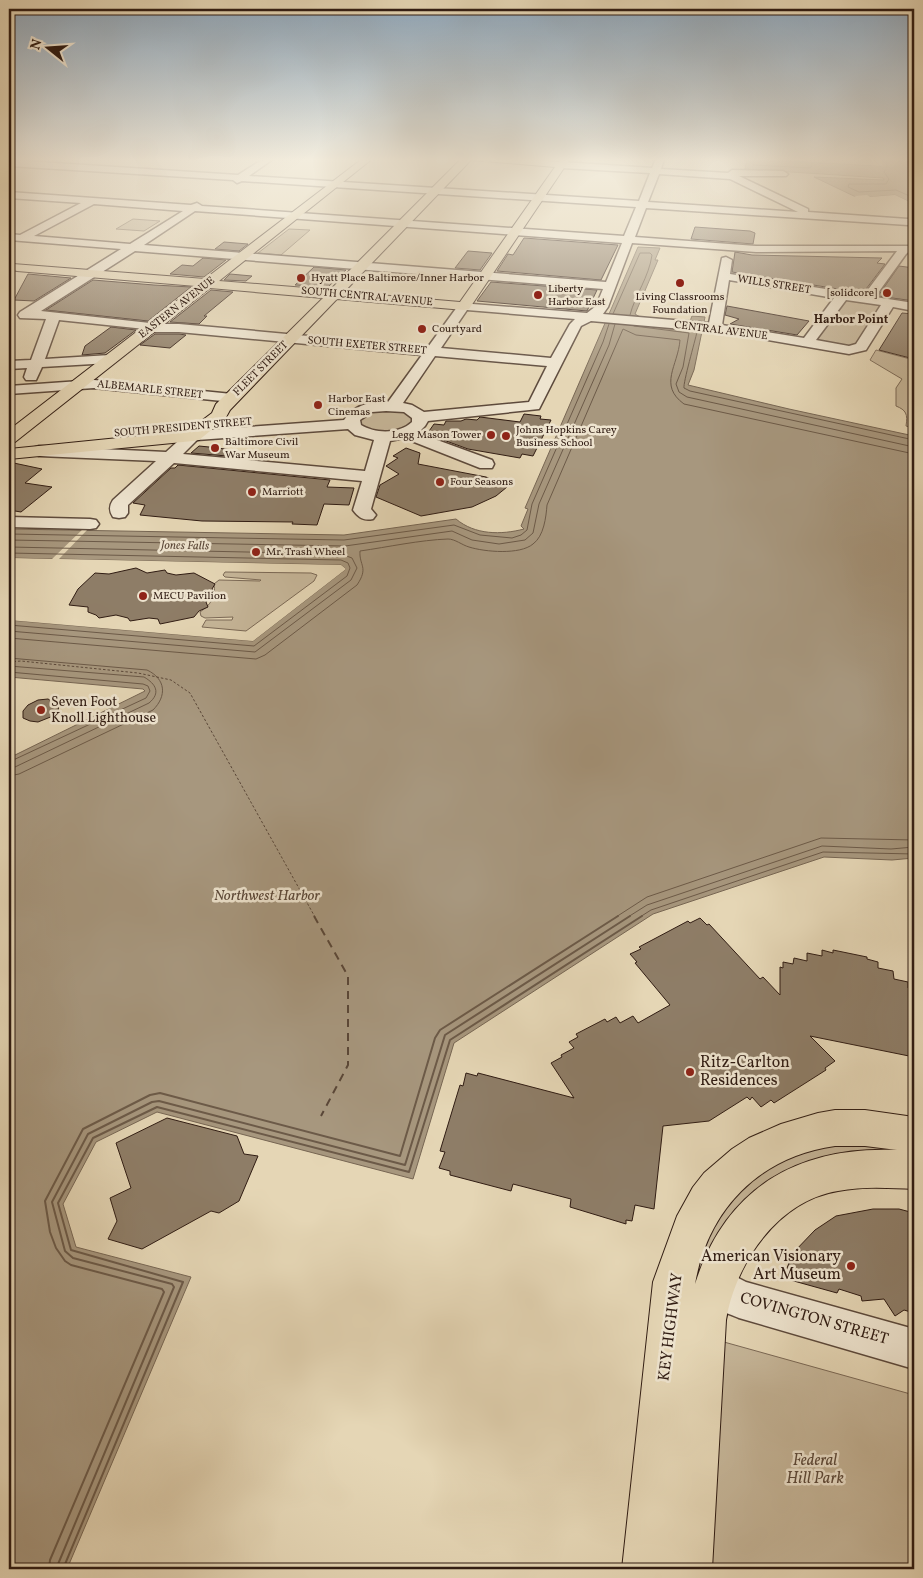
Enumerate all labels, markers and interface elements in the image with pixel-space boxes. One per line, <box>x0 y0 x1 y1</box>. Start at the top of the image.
north arrow <box>22 22 72 72</box>
text: N <box>26 37 48 52</box>
place label: Hyatt Place Baltimore/Inner Harbor <box>311 271 484 286</box>
marker: Hyatt Place Baltimore/Inner Harbor <box>295 272 307 284</box>
street label: WILLS STREET <box>736 272 812 298</box>
street label: EASTERN AVENUE <box>136 273 219 343</box>
marker: Living Classrooms Foundation <box>674 277 686 289</box>
place label: Liberty Harbor East <box>548 282 606 310</box>
street label: SOUTH CENTRAL AVENUE <box>300 284 434 310</box>
place label: [solidcore] <box>827 286 877 301</box>
marker: [solidcore] <box>881 287 893 299</box>
marker: Liberty Harbor East <box>532 289 544 301</box>
place label: Living Classrooms Foundation <box>635 290 725 318</box>
district label: Harbor Point <box>814 312 889 328</box>
street label: CENTRAL AVENUE <box>673 318 769 344</box>
place label: Courtyard <box>432 322 482 337</box>
marker: Courtyard <box>416 323 428 335</box>
street label: SOUTH EXETER STREET <box>307 333 428 359</box>
street label: FLEET STREET <box>230 338 292 400</box>
street label: ALBEMARLE STREET <box>96 377 204 403</box>
place label: Harbor East Cinemas <box>328 392 386 420</box>
marker: Harbor East Cinemas <box>312 399 324 411</box>
street label: SOUTH PRESIDENT STREET <box>113 414 253 442</box>
place label: Johns Hopkins Carey Business School <box>516 423 617 451</box>
place label: Legg Mason Tower <box>392 428 481 443</box>
marker: Legg Mason Tower <box>485 429 497 441</box>
marker: Johns Hopkins Carey Business School <box>500 430 512 442</box>
place label: Baltimore Civil War Museum <box>225 435 298 463</box>
marker: Baltimore Civil War Museum <box>209 442 221 454</box>
place label: Four Seasons <box>450 475 513 490</box>
marker: Four Seasons <box>434 476 446 488</box>
place label: Marriott <box>262 485 304 500</box>
marker: Marriott <box>246 486 258 498</box>
water label: Jones Falls <box>160 538 210 554</box>
place label: Mr. Trash Wheel <box>266 545 345 560</box>
marker: Mr. Trash Wheel <box>250 546 262 558</box>
place label: MECU Pavilion <box>153 589 227 604</box>
marker: MECU Pavilion <box>137 590 149 602</box>
place label: Seven Foot Knoll Lighthouse <box>51 693 156 728</box>
marker: Seven Foot Knoll Lighthouse <box>35 704 47 716</box>
water label: Northwest Harbor <box>214 886 320 907</box>
place label: Ritz-Carlton Residences <box>700 1052 790 1092</box>
marker: Ritz-Carlton Residences <box>684 1066 696 1078</box>
place label: American Visionary Art Museum <box>701 1246 841 1286</box>
marker: American Visionary Art Museum <box>845 1260 857 1272</box>
street label: KEY HIGHWAY <box>653 1272 689 1382</box>
street label: COVINGTON STREET <box>737 1287 891 1351</box>
park label: Federal Hill Park <box>786 1450 844 1490</box>

